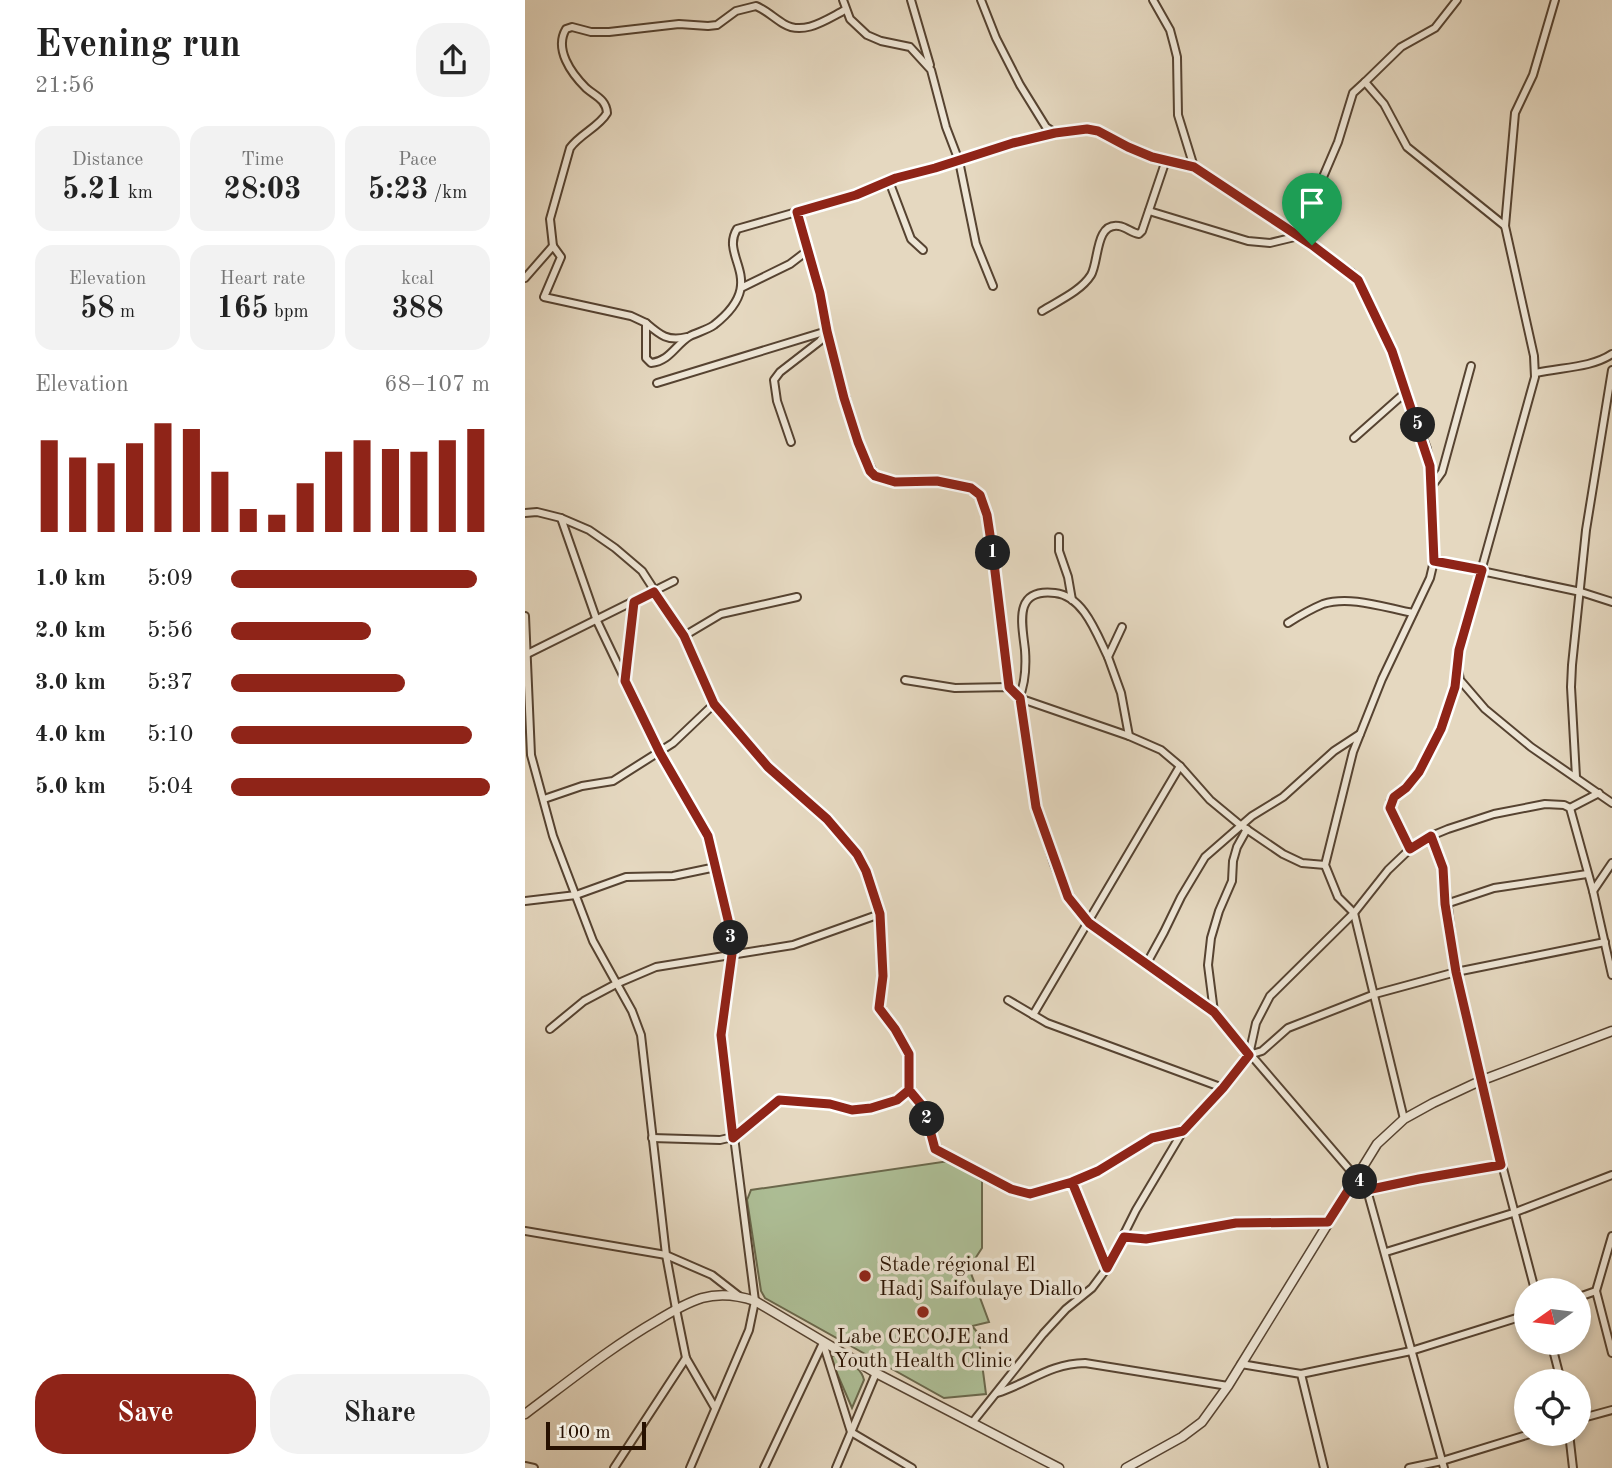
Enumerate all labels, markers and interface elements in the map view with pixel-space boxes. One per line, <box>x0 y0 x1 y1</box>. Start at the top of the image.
button: share <box>416 23 490 97</box>
text: Evening run <box>35 27 241 65</box>
text: 21:56 <box>35 74 95 97</box>
text: Distance <box>72 151 143 170</box>
text: Time <box>241 151 284 170</box>
text: Pace <box>398 151 437 170</box>
pin <box>1282 173 1342 245</box>
text: 5.21 <box>62 175 123 205</box>
text: 28:03 <box>224 175 302 205</box>
text: 5:23 <box>368 175 428 205</box>
text: km <box>123 184 153 203</box>
text: /km <box>428 184 467 203</box>
icon: arrive <box>1293 184 1331 222</box>
text: Elevation <box>69 270 146 289</box>
text: Heart rate <box>220 270 305 289</box>
text: kcal <box>401 270 434 289</box>
text: 58 <box>80 294 115 324</box>
text: 165 <box>216 294 269 324</box>
text: 388 <box>391 294 444 324</box>
text: m <box>115 303 135 322</box>
text: bpm <box>269 303 309 322</box>
text: Elevation <box>35 373 129 396</box>
text: 68–107 m <box>384 373 490 396</box>
pin: 5 <box>1401 408 1435 442</box>
text: 5 <box>1412 415 1423 434</box>
pin: 1 <box>975 536 1011 570</box>
text: 1 <box>987 543 998 562</box>
text: 1.0 km <box>35 567 106 590</box>
text: 5:09 <box>147 567 193 590</box>
text: 2.0 km <box>35 619 106 642</box>
text: 5:56 <box>147 619 193 642</box>
text: 3.0 km <box>35 671 106 694</box>
text: 5:37 <box>147 671 193 694</box>
text: 4.0 km <box>35 723 106 746</box>
text: 5:10 <box>147 723 193 746</box>
text: 5.0 km <box>35 775 106 798</box>
text: 5:04 <box>147 775 193 798</box>
pin: 3 <box>713 920 749 956</box>
text: 3 <box>725 928 736 947</box>
pin: 2 <box>909 1102 945 1136</box>
text: 2 <box>921 1109 932 1128</box>
pin: 4 <box>1343 1164 1377 1200</box>
text: 4 <box>1354 1172 1365 1191</box>
place label: Stade régional El Hadj Saifoulaye Diallo <box>879 1255 1083 1300</box>
marker: Stade régional El Hadj Saifoulaye Diallo <box>857 1268 873 1284</box>
north arrow <box>1514 1278 1591 1354</box>
map controls <box>1514 1278 1591 1446</box>
marker: Labe CECOJE and Youth Health Clinic <box>915 1304 931 1320</box>
place label: Labe CECOJE and Youth Health Clinic <box>834 1327 1012 1372</box>
button: locate <box>1514 1369 1591 1446</box>
button: Save <box>35 1374 256 1454</box>
button: Share <box>270 1374 490 1454</box>
scale bar <box>546 1419 646 1451</box>
text: 100 m <box>557 1424 610 1443</box>

